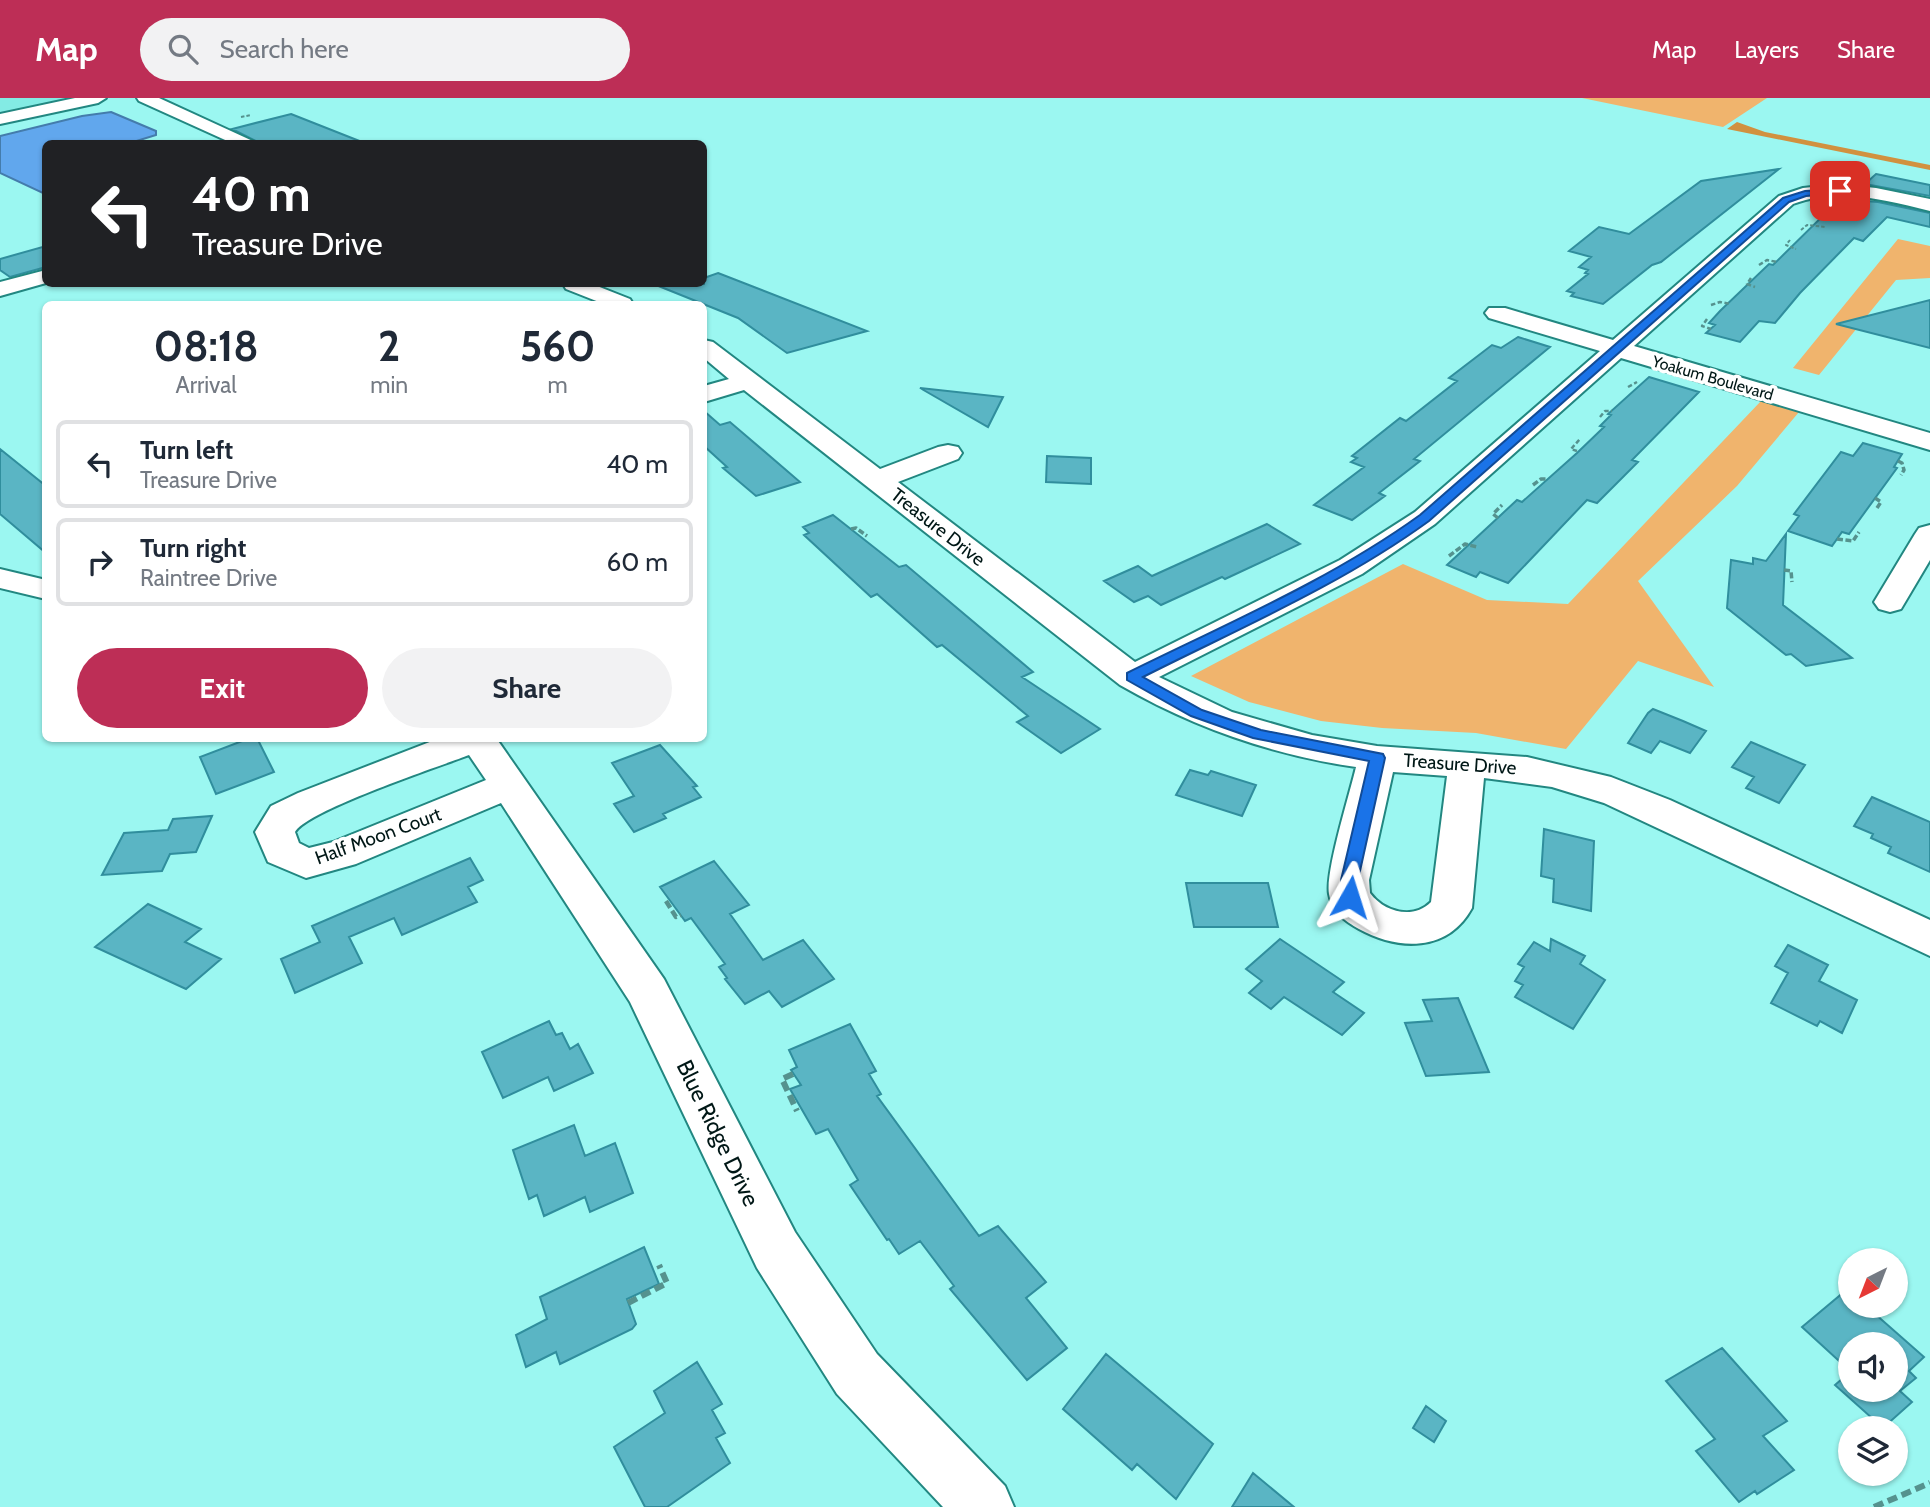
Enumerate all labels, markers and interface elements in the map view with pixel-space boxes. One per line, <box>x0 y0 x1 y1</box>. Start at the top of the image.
search box <box>140 18 630 81</box>
text: Map <box>35 29 98 69</box>
icon: search <box>164 30 202 68</box>
text: Search here <box>220 33 349 65</box>
text: Map <box>1652 35 1696 64</box>
text: Layers <box>1734 35 1799 64</box>
text: Share <box>1837 35 1895 64</box>
pin <box>1810 161 1870 221</box>
text: 40 m <box>192 164 311 223</box>
icon: left <box>77 168 168 259</box>
icon: arrive <box>1821 172 1859 210</box>
text: Treasure Drive <box>192 224 383 263</box>
text: 08:18 <box>154 320 259 372</box>
text: 2 <box>378 320 400 372</box>
text: 560 <box>520 320 595 372</box>
street label: Yoakum Boulevard <box>1649 351 1776 404</box>
text: Arrival <box>176 371 237 399</box>
text: min <box>370 371 408 399</box>
text: m <box>547 371 568 399</box>
text: Turn left <box>140 434 233 466</box>
icon: left <box>81 445 119 483</box>
text: 40 m <box>606 448 668 480</box>
text: Treasure Drive <box>140 466 277 494</box>
street label: Treasure Drive <box>886 483 990 571</box>
text: Turn right <box>140 532 246 564</box>
icon: right <box>81 543 119 581</box>
text: 60 m <box>606 546 668 578</box>
text: Raintree Drive <box>140 564 277 592</box>
button: Exit <box>77 648 368 728</box>
button: Share <box>382 648 672 728</box>
street label: Treasure Drive <box>1403 749 1518 779</box>
street label: Half Moon Court <box>312 802 445 869</box>
position arrow <box>1313 860 1387 934</box>
street label: Blue Ridge Drive <box>670 1055 766 1211</box>
north arrow <box>1838 1248 1908 1318</box>
map controls <box>1838 1248 1908 1486</box>
button: sound <box>1838 1332 1908 1402</box>
button: layers <box>1838 1416 1908 1486</box>

